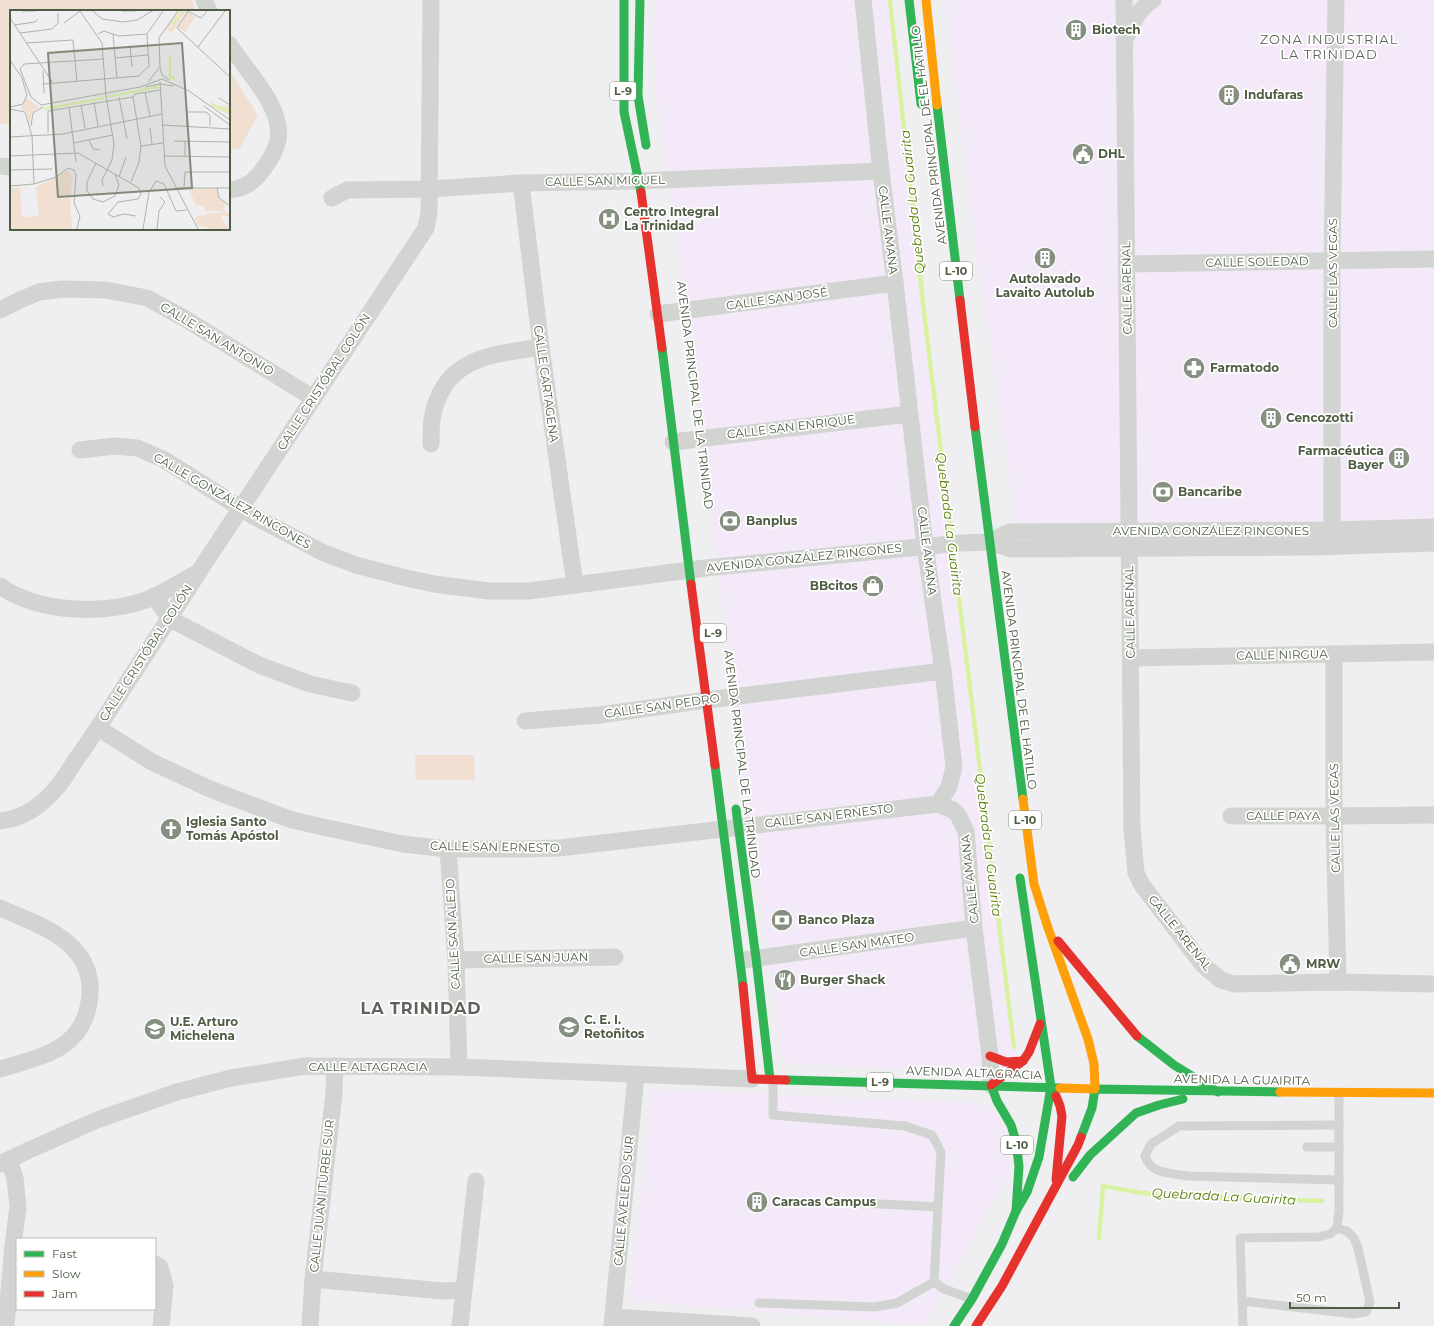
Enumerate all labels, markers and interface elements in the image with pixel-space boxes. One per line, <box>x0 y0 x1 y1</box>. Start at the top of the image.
inset map <box>10 10 230 230</box>
building icon: Biotech <box>1063 17 1089 43</box>
place label: Biotech <box>1092 22 1141 37</box>
street label: AVENIDA PRINCIPAL DE EL HATILLO <box>908 25 949 246</box>
district label: ZONA INDUSTRIAL LA TRINIDAD <box>1260 31 1398 62</box>
road number: L-9 <box>610 82 636 100</box>
building icon: Indufaras <box>1216 82 1242 108</box>
place label: Indufaras <box>1244 87 1304 102</box>
water label: Quebrada La Guairita <box>896 129 928 275</box>
public building icon: DHL <box>1070 141 1096 167</box>
place label: DHL <box>1098 146 1126 161</box>
street label: CALLE SAN MIGUEL <box>545 172 665 189</box>
street label: CALLE AMANA <box>876 185 901 276</box>
place label: Centro Integral La Trinidad <box>624 204 719 233</box>
hospital icon: Centro Integral La Trinidad <box>596 206 622 232</box>
street label: CALLE LAS VEGAS <box>1325 218 1340 328</box>
street label: CALLE ARENAL <box>1118 241 1135 335</box>
building icon: Autolavado Lavaito Autolub <box>1032 245 1058 271</box>
street label: CALLE SOLEDAD <box>1205 253 1309 270</box>
road number: L-10 <box>940 262 972 280</box>
place label: Autolavado Lavaito Autolub <box>995 271 1095 300</box>
street label: AVENIDA PRINCIPAL DE LA TRINIDAD <box>674 280 717 510</box>
street label: CALLE SAN JOSÉ <box>725 284 829 313</box>
street label: CALLE SAN ANTONIO <box>158 299 277 378</box>
street label: CALLE CRISTÓBAL COLÓN <box>274 311 373 453</box>
street label: CALLE CARTAGENA <box>531 324 562 444</box>
pharmacy icon: Farmatodo <box>1181 355 1207 381</box>
place label: Farmatodo <box>1210 360 1279 375</box>
building icon: Cencozotti <box>1258 405 1284 431</box>
place label: Cencozotti <box>1286 410 1353 425</box>
street label: CALLE SAN ENRIQUE <box>726 411 856 442</box>
place label: Farmacéutica Bayer <box>1298 443 1384 472</box>
building icon: Farmacéutica Bayer <box>1386 445 1412 471</box>
street label: CALLE GONZÁLEZ RINCONES <box>151 449 314 552</box>
water label: Quebrada La Guairita <box>933 451 967 597</box>
bank icon: Bancaribe <box>1150 479 1176 505</box>
place label: Bancaribe <box>1178 484 1242 499</box>
street label: CALLE AMANA <box>915 506 940 597</box>
bank icon: Banplus <box>717 508 743 534</box>
place label: Banplus <box>746 513 798 528</box>
street label: AVENIDA GONZÁLEZ RINCONES <box>1113 523 1309 538</box>
street label: AVENIDA GONZÁLEZ RINCONES <box>706 540 902 575</box>
street label: CALLE ARENAL <box>1121 565 1138 659</box>
street label: AVENIDA PRINCIPAL DE EL HATILLO <box>999 569 1040 790</box>
shop icon: BBcitos <box>860 573 886 599</box>
place label: BBcitos <box>810 578 859 593</box>
street label: CALLE CRISTÓBAL COLÓN <box>96 582 195 724</box>
road number: L-9 <box>700 624 726 642</box>
street label: CALLE NIRGUA <box>1236 646 1328 663</box>
street label: AVENIDA PRINCIPAL DE LA TRINIDAD <box>721 649 764 879</box>
street label: CALLE SAN PEDRO <box>603 690 721 721</box>
street label: CALLE LAS VEGAS <box>1326 763 1343 873</box>
water label: Quebrada La Guairita <box>972 772 1006 918</box>
street label: CALLE SAN ERNESTO <box>764 800 894 831</box>
street label: CALLE PAYA <box>1246 808 1320 823</box>
road number: L-10 <box>1009 811 1041 829</box>
place label: Iglesia Santo Tomás Apóstol <box>186 814 279 843</box>
church icon: Iglesia Santo Tomás Apóstol <box>158 816 184 842</box>
street label: CALLE AMANA <box>957 834 982 924</box>
street label: CALLE SAN ERNESTO <box>430 838 560 855</box>
street label: CALLE SAN ALEJO <box>442 878 463 990</box>
street label: CALLE ARENAL <box>1145 892 1215 974</box>
bank icon: Banco Plaza <box>769 907 795 933</box>
place label: Banco Plaza <box>798 912 875 927</box>
street label: CALLE SAN MATEO <box>799 929 915 960</box>
street label: CALLE SAN JUAN <box>483 949 589 966</box>
public building icon: MRW <box>1277 951 1303 977</box>
place label: MRW <box>1306 956 1340 971</box>
restaurant icon: Burger Shack <box>772 967 798 993</box>
place label: Burger Shack <box>800 972 885 987</box>
district label: LA TRINIDAD <box>360 999 482 1018</box>
place label: C. E. I. Retoñitos <box>584 1012 645 1041</box>
place label: U.E. Arturo Michelena <box>170 1014 238 1043</box>
school or university icon: C. E. I. Retoñitos <box>556 1014 582 1040</box>
school or university icon: U.E. Arturo Michelena <box>142 1016 168 1042</box>
street label: CALLE ALTAGRACIA <box>308 1059 428 1074</box>
street label: AVENIDA ALTAGRACIA <box>906 1063 1043 1082</box>
street label: AVENIDA LA GUAIRITA <box>1174 1071 1311 1088</box>
road number: L-9 <box>867 1073 893 1091</box>
street label: CALLE JUAN ITURBE SUR <box>306 1119 337 1273</box>
street label: CALLE AVELEDO SUR <box>610 1135 637 1267</box>
road number: L-10 <box>1001 1136 1033 1154</box>
water label: Quebrada La Guairita <box>1151 1184 1297 1208</box>
building icon: Caracas Campus <box>744 1189 770 1215</box>
place label: Caracas Campus <box>772 1194 877 1209</box>
legend <box>16 1238 156 1310</box>
text: Fast <box>52 1246 77 1261</box>
text: Slow <box>52 1266 81 1281</box>
scale bar <box>1290 1284 1399 1310</box>
text: Jam <box>51 1286 78 1301</box>
text: 50 m <box>1296 1290 1327 1305</box>

